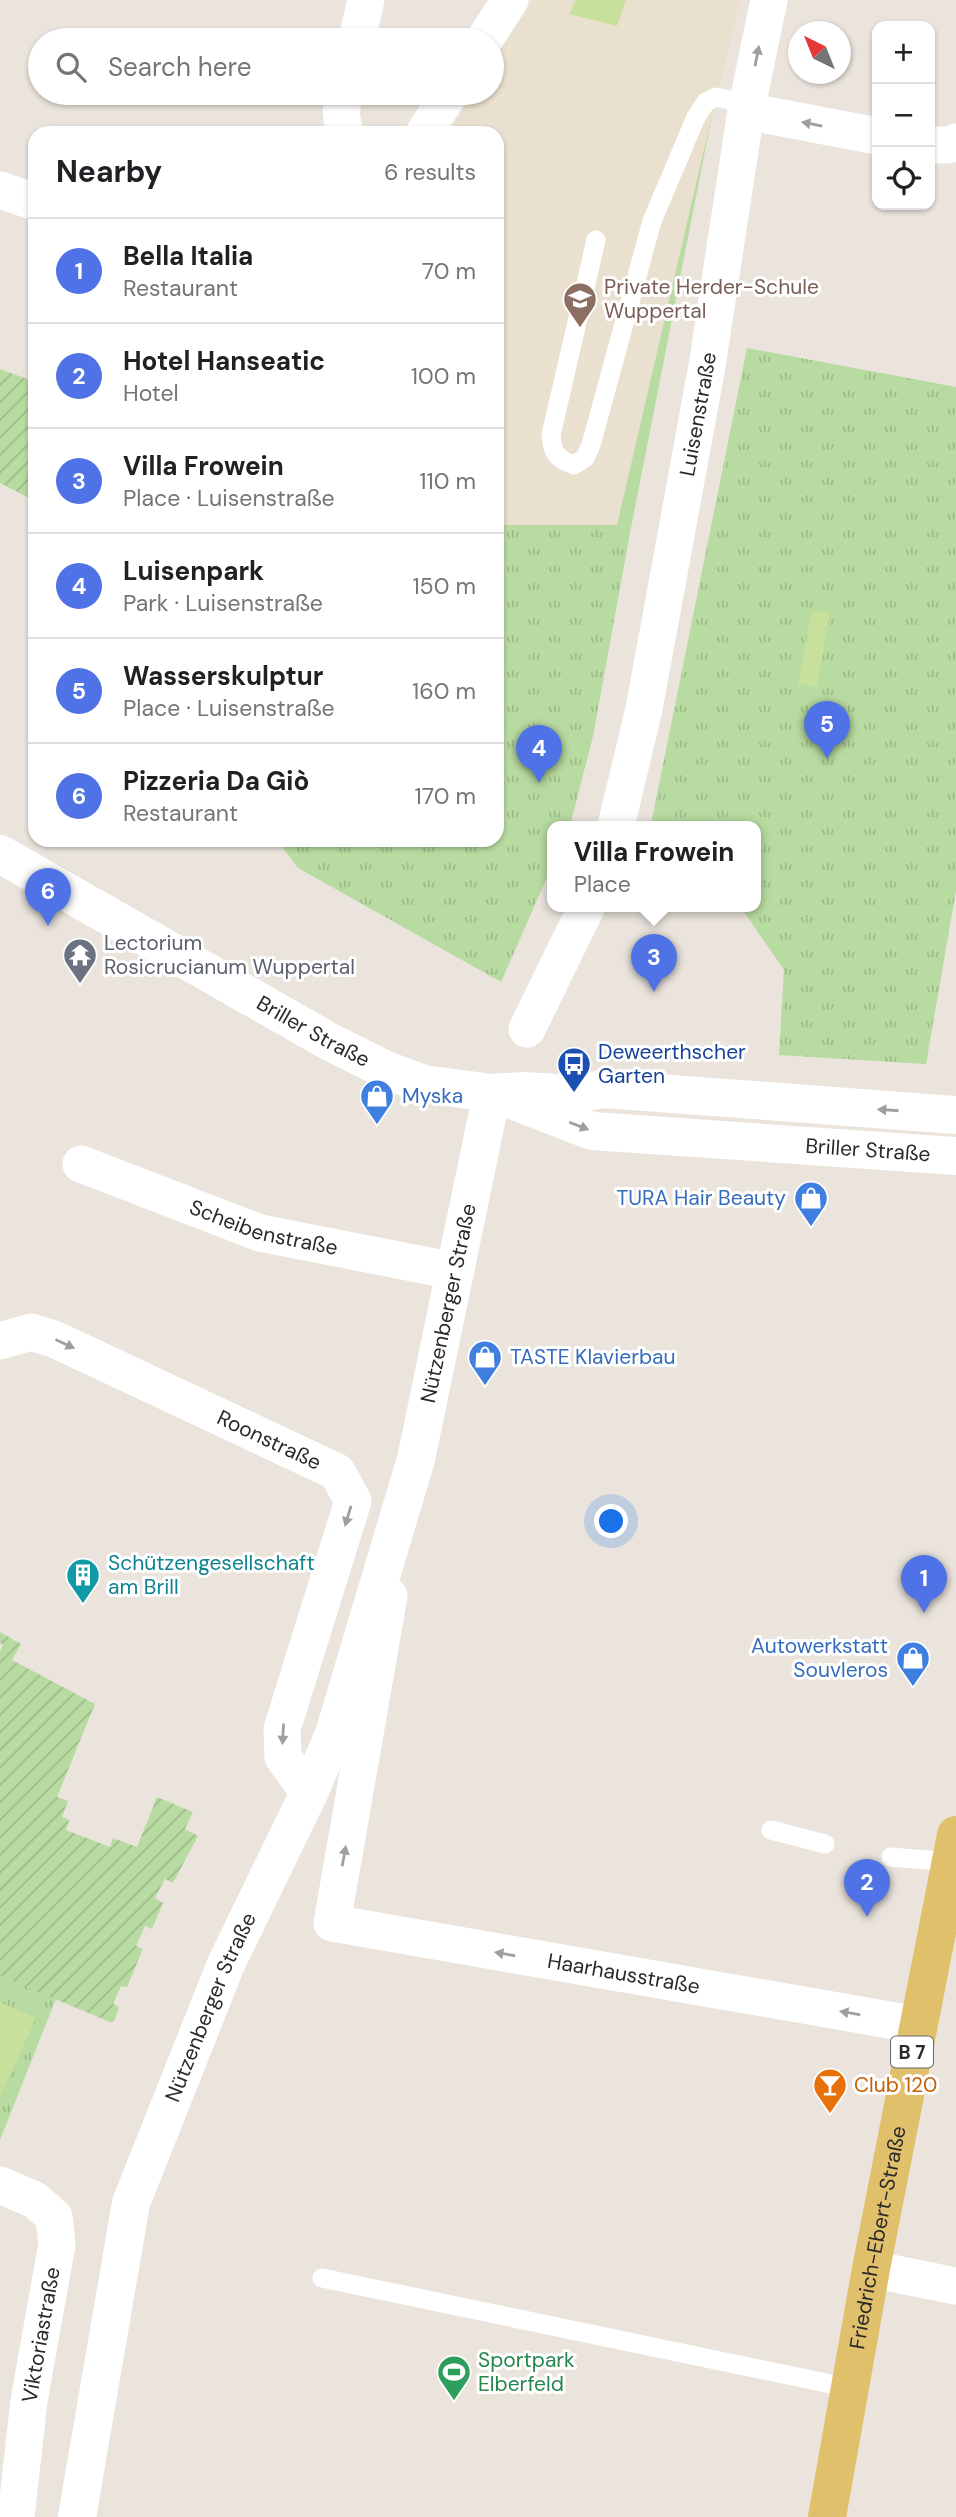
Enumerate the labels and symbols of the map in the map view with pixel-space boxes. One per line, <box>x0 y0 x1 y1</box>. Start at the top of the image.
north arrow <box>788 21 851 84</box>
one-way arrow <box>752 45 763 67</box>
one-way arrow <box>801 118 823 129</box>
place label: Private Herder-Schule Wuppertal <box>604 273 819 325</box>
school or university icon: Private Herder-Schule Wuppertal <box>561 280 599 329</box>
street label: Luisenstraße <box>673 350 723 479</box>
pin: 5 <box>804 701 850 759</box>
pin: 4 <box>516 725 562 783</box>
pin: 6 <box>25 868 71 926</box>
place label: Lectorium Rosicrucianum Wuppertal <box>104 929 355 981</box>
pin: 3 <box>631 934 677 992</box>
temple icon: Lectorium Rosicrucianum Wuppertal <box>61 936 99 985</box>
street label: Briller Straße <box>251 989 375 1074</box>
place label: Deweerthscher Garten <box>598 1038 746 1090</box>
bus stop icon: Deweerthscher Garten <box>555 1045 593 1094</box>
shop icon: Myska <box>358 1077 396 1126</box>
place label: Myska <box>402 1082 463 1110</box>
one-way arrow <box>877 1105 899 1116</box>
one-way arrow <box>568 1121 589 1132</box>
street label: Briller Straße <box>804 1132 931 1168</box>
shop icon: TURA Hair Beauty <box>792 1179 830 1228</box>
place label: TURA Hair Beauty <box>616 1184 786 1212</box>
street label: Scheibenstraße <box>185 1193 340 1262</box>
street label: Nützenberger Straße <box>414 1201 483 1405</box>
one-way arrow <box>55 1338 75 1350</box>
shop icon: TASTE Klavierbau <box>466 1338 504 1387</box>
place label: TASTE Klavierbau <box>510 1343 676 1371</box>
street label: Roonstraße <box>213 1404 326 1477</box>
your location <box>594 1504 628 1538</box>
one-way arrow <box>342 1506 353 1527</box>
place label: Schützengesellschaft am Brill <box>108 1549 315 1601</box>
pin: 1 <box>901 1555 947 1613</box>
building icon: Schützengesellschaft am Brill <box>64 1556 102 1605</box>
place label: Autowerkstatt Souvleros <box>751 1632 888 1684</box>
shop icon: Autowerkstatt Souvleros <box>894 1639 932 1688</box>
one-way arrow <box>278 1723 289 1745</box>
one-way arrow <box>338 1845 349 1867</box>
pin: 2 <box>844 1859 890 1917</box>
street label: Nützenberger Straße <box>159 1908 263 2106</box>
street label: Haarhausstraße <box>545 1947 702 2001</box>
one-way arrow <box>494 1948 516 1959</box>
one-way arrow <box>839 2007 861 2018</box>
road number: B 7 <box>891 2036 933 2068</box>
bar icon: Club 120 <box>811 2066 849 2115</box>
place label: Club 120 <box>854 2071 937 2099</box>
street label: Friedrich-Ebert-Straße <box>843 2123 913 2352</box>
street label: Viktoriastraße <box>15 2265 67 2405</box>
place label: Sportpark Elberfeld <box>478 2346 575 2398</box>
sports icon: Sportpark Elberfeld <box>435 2353 473 2402</box>

